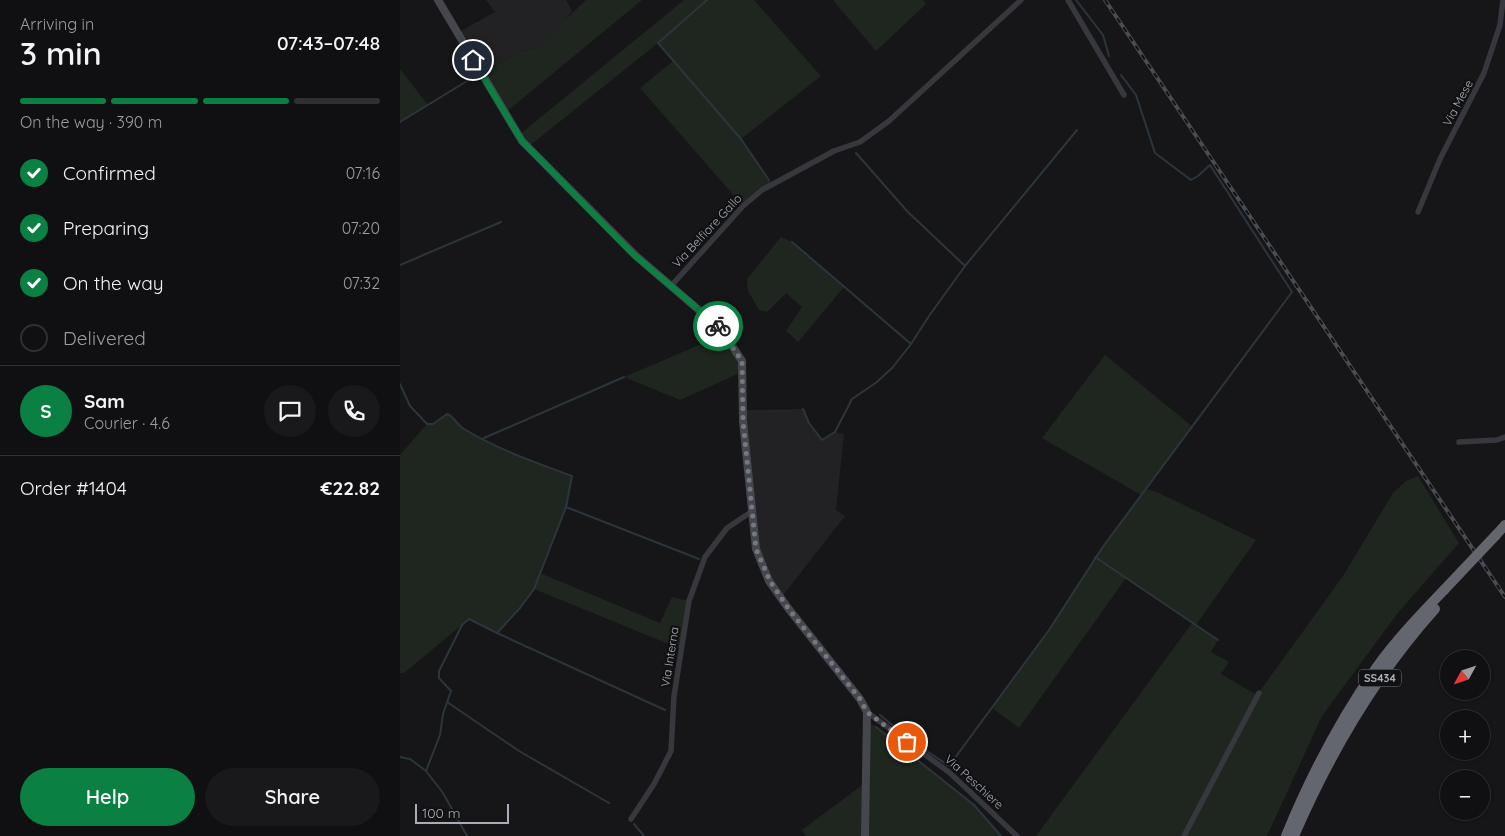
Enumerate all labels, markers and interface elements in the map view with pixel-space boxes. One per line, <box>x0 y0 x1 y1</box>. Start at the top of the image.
text: Arriving in <box>20 14 94 34</box>
text: 07:43–07:48 <box>277 31 380 55</box>
text: 3 min <box>20 33 102 73</box>
pin <box>452 39 494 81</box>
icon: home <box>459 46 487 74</box>
street label: Via Mese <box>1439 77 1476 128</box>
text: On the way · 390 m <box>20 112 162 132</box>
icon: check <box>20 159 48 187</box>
text: Confirmed <box>63 161 156 185</box>
text: 07:16 <box>346 163 380 183</box>
street label: Via Belfiore Gallo <box>669 191 745 271</box>
icon: check <box>20 214 48 242</box>
text: Preparing <box>63 216 149 240</box>
text: 07:20 <box>342 218 380 238</box>
icon: check <box>20 269 48 297</box>
text: On the way <box>63 271 164 295</box>
text: 07:32 <box>343 273 380 293</box>
courier <box>693 301 743 351</box>
icon: bike <box>704 312 732 340</box>
text: Delivered <box>63 326 146 350</box>
button: chat <box>264 385 316 437</box>
button: phone <box>328 385 380 437</box>
text: Sam <box>84 389 125 413</box>
text: S <box>40 399 52 423</box>
text: Courier · 4.6 <box>84 413 170 433</box>
text: Order #1404 <box>20 476 127 500</box>
text: €22.82 <box>321 476 380 500</box>
street label: Via Interna <box>657 626 682 688</box>
north arrow <box>1440 650 1490 700</box>
map controls <box>1440 650 1490 820</box>
road number: SS434 <box>1359 670 1401 686</box>
button: + <box>1440 710 1490 760</box>
pin <box>886 721 928 763</box>
icon: bag <box>893 728 921 756</box>
street label: Via Peschiere <box>942 751 1007 812</box>
button: Help <box>20 768 195 826</box>
button: Share <box>205 768 380 826</box>
button: − <box>1440 770 1490 820</box>
scale bar <box>415 801 509 824</box>
text: 100 m <box>422 804 460 822</box>

